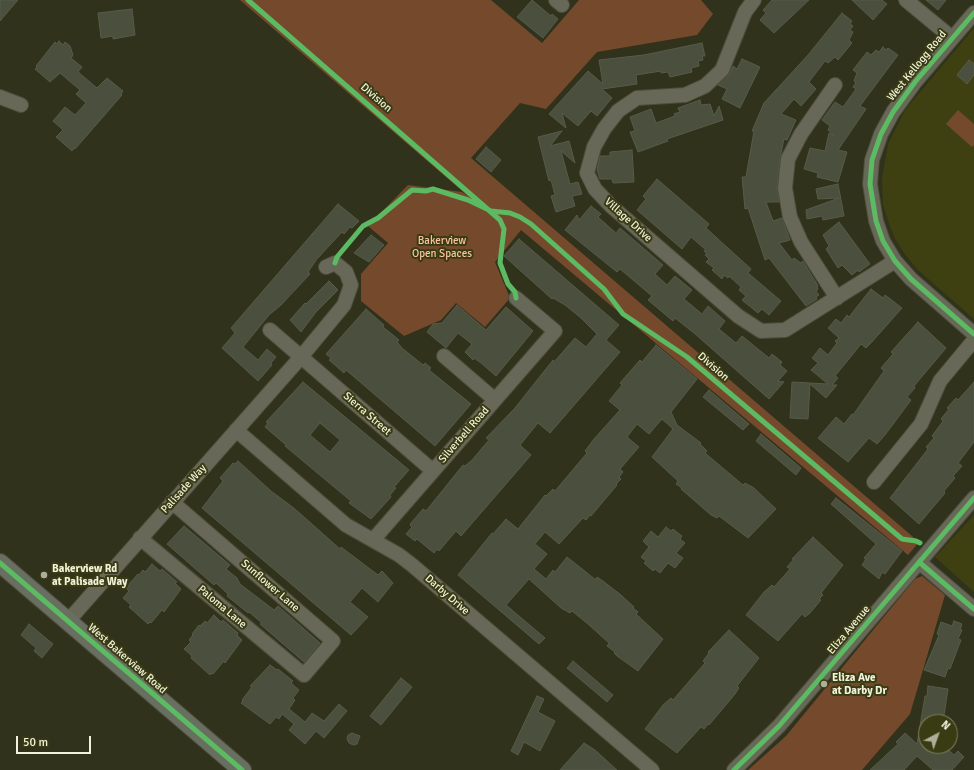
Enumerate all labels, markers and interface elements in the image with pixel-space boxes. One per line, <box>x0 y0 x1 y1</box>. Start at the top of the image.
street label: West Kellogg Road <box>885 28 949 104</box>
street label: Division <box>358 81 394 115</box>
street label: Village Drive <box>601 195 655 245</box>
park label: Bakerview Open Spaces <box>412 234 472 260</box>
street label: Division <box>695 350 731 384</box>
street label: Sierra Street <box>340 390 394 438</box>
street label: Silverbell Road <box>436 404 492 466</box>
street label: Palisade Way <box>159 462 209 516</box>
street label: Sunflower Lane <box>238 557 302 615</box>
place label: Bakerview Rd at Palisade Way <box>52 562 127 588</box>
marker: Bakerview Rd at Palisade Way <box>39 570 49 580</box>
street label: Darby Drive <box>422 572 472 618</box>
street label: Paloma Lane <box>195 583 249 631</box>
street label: Eliza Avenue <box>825 603 873 657</box>
street label: West Bakerview Road <box>85 621 169 697</box>
place label: Eliza Ave at Darby Dr <box>832 671 887 697</box>
marker: Eliza Ave at Darby Dr <box>819 679 829 689</box>
north arrow <box>918 714 958 754</box>
text: N <box>938 718 953 733</box>
scale bar <box>18 728 93 754</box>
text: 50 m <box>23 735 48 750</box>

